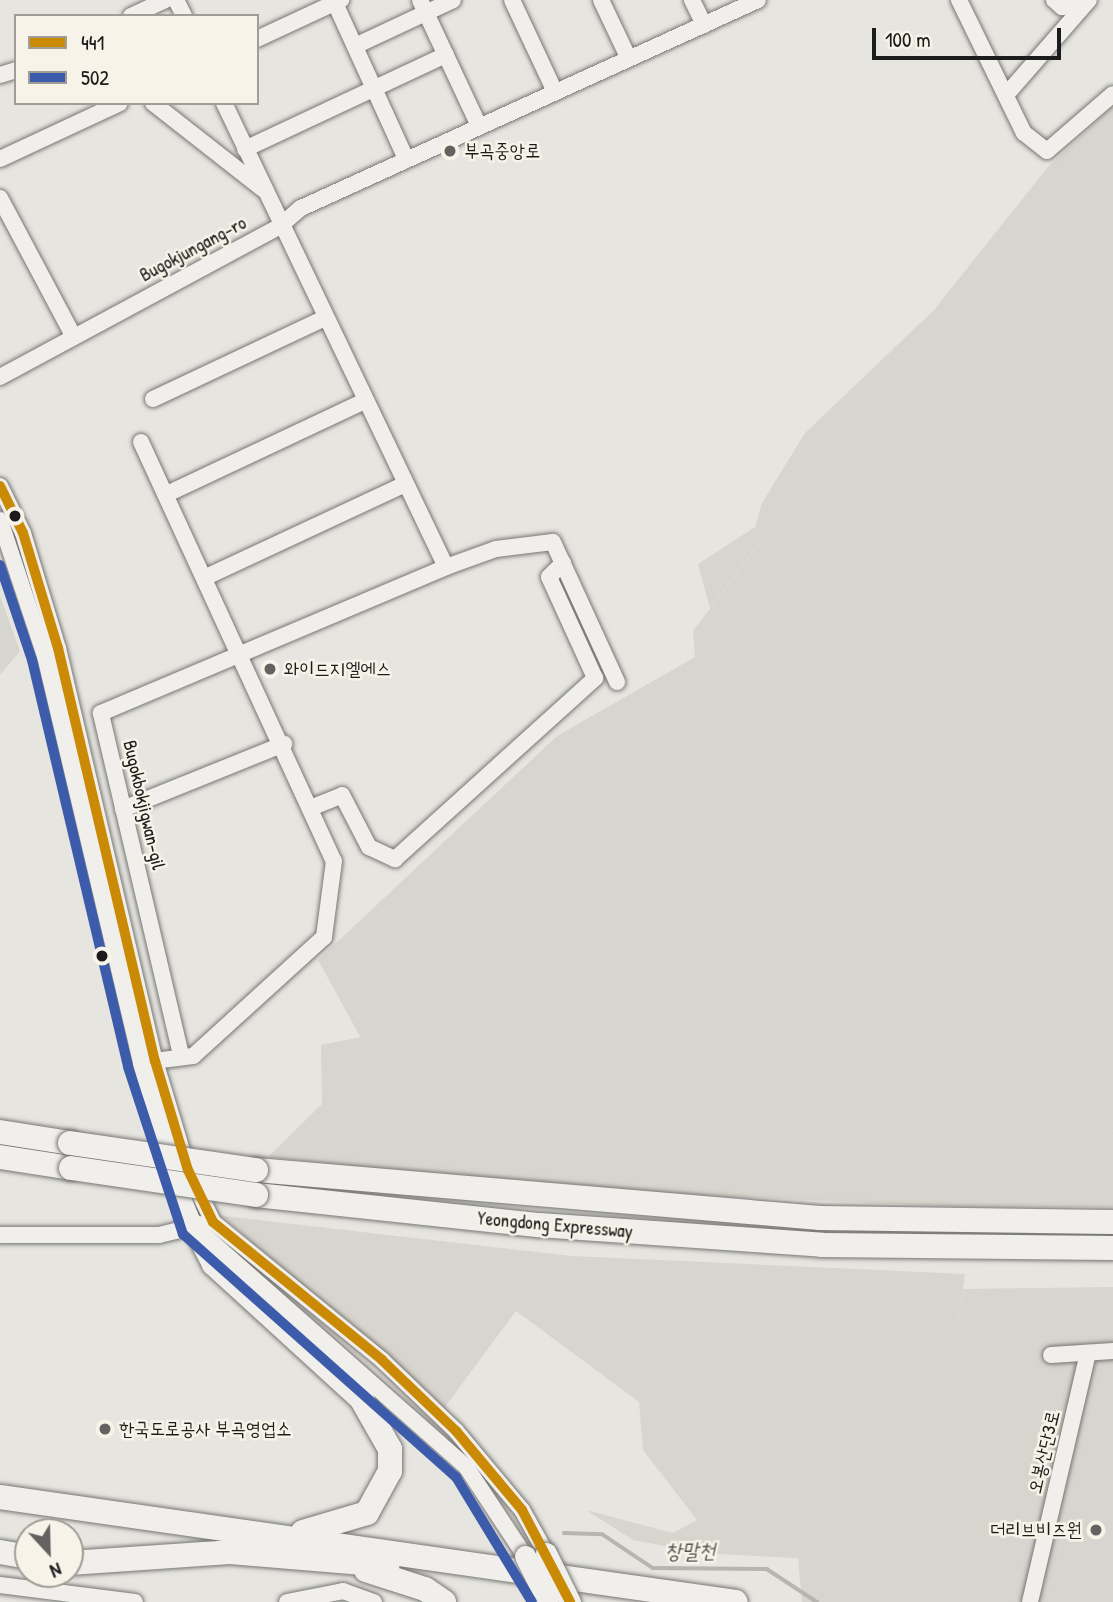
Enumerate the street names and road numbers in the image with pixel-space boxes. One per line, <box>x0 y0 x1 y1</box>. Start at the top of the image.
street label: Bugokjungang-ro <box>136 211 250 287</box>
street label: Bugokbokjigwan-gil <box>118 738 170 872</box>
street label: Yeongdong Expressway <box>476 1207 634 1243</box>
street label: 오봉산단3로 <box>1023 1408 1065 1496</box>

